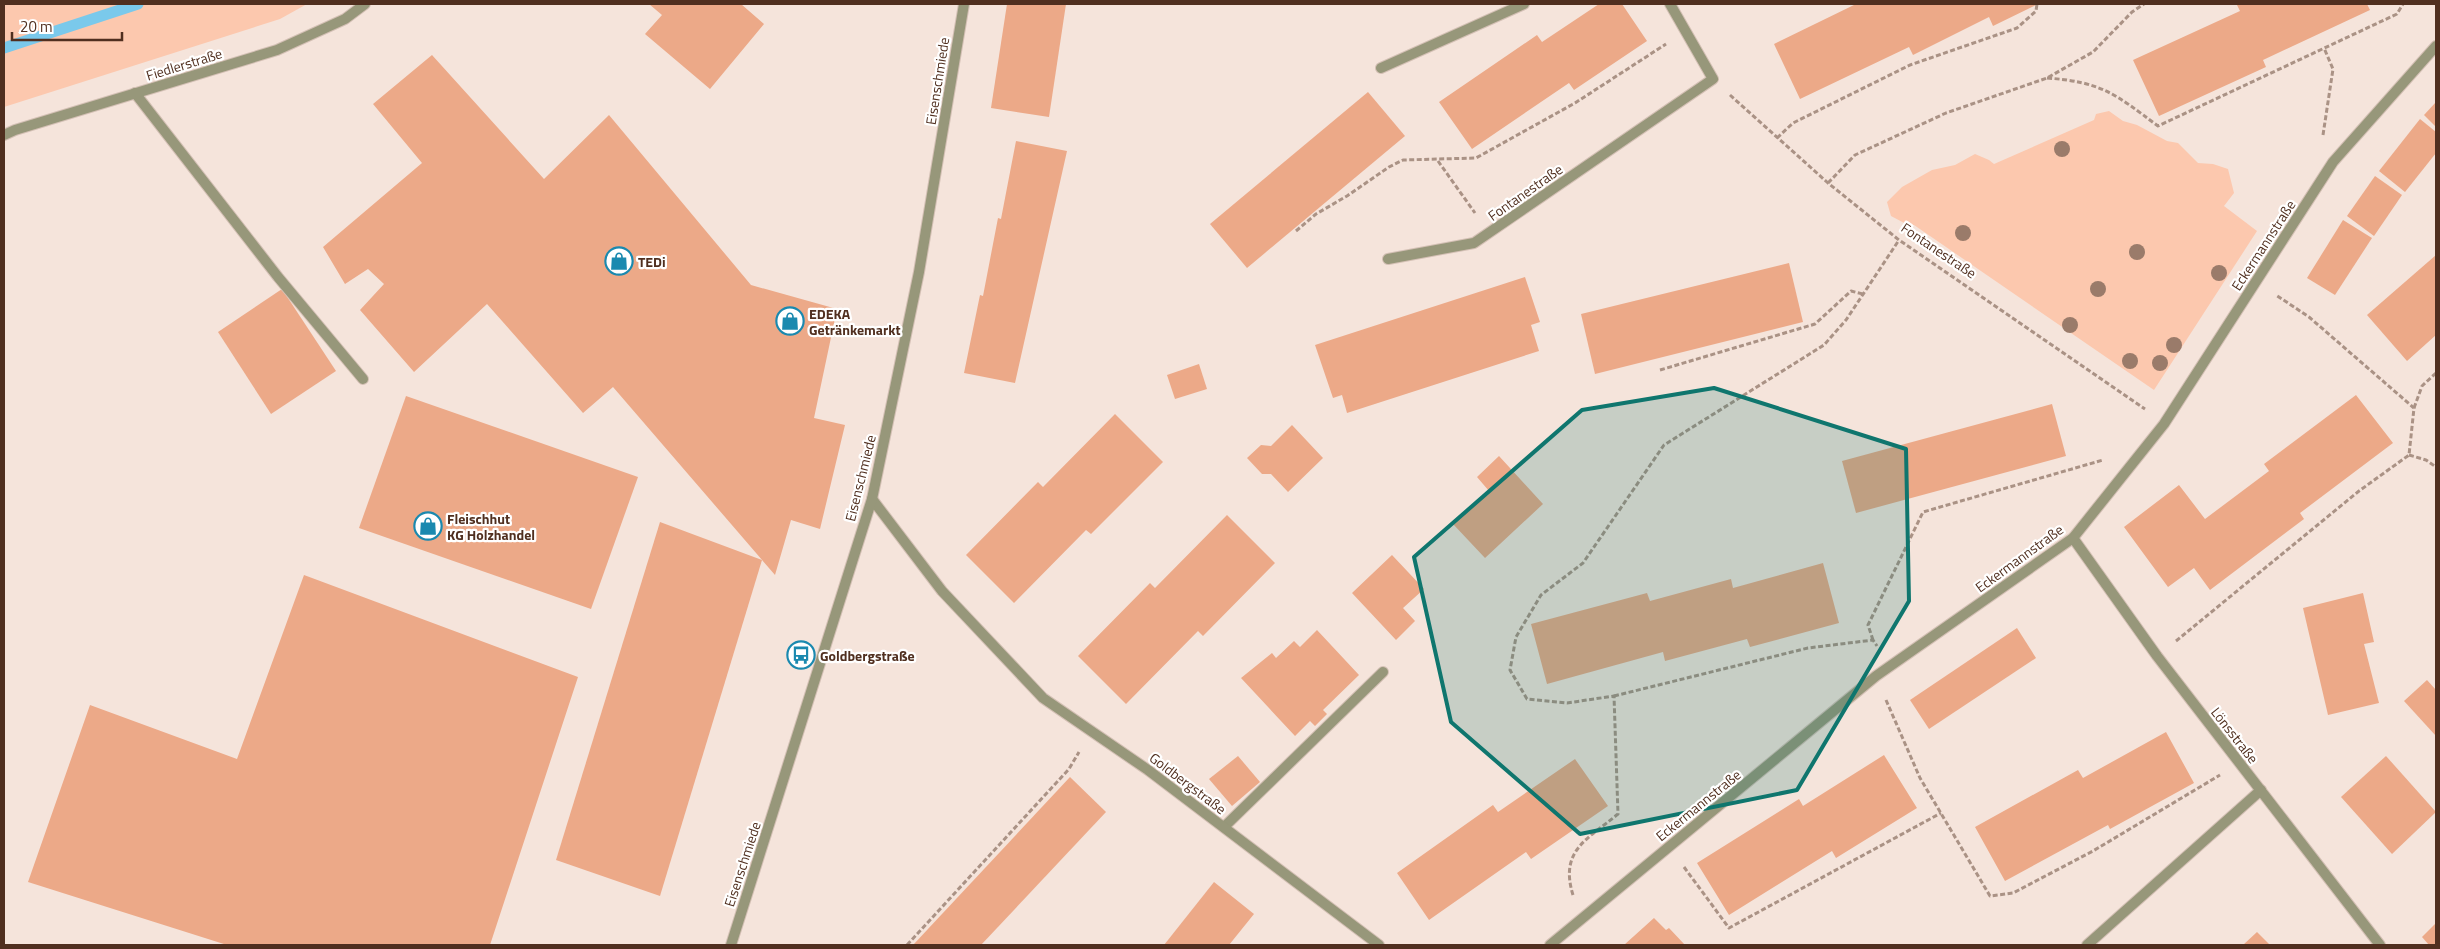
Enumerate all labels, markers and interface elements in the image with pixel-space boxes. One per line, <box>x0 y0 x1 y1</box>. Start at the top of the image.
scale bar <box>12 10 122 42</box>
text: 20 m <box>20 15 53 38</box>
street label: Eisenschmiede <box>920 36 954 126</box>
street label: Fiedlerstraße <box>143 42 225 86</box>
street label: Fontanestraße <box>1483 158 1567 226</box>
street label: Eckermannstraße <box>2226 196 2300 294</box>
street label: Fontanestraße <box>1897 217 1981 283</box>
shop icon: TEDi <box>604 246 634 276</box>
place label: TEDi <box>638 251 666 272</box>
place label: EDEKA Getränkemarkt <box>809 303 901 340</box>
shop icon: EDEKA Getränkemarkt <box>775 306 805 336</box>
street label: Eisenschmiede <box>839 433 881 523</box>
place label: Fleischhut KG Holzhandel <box>447 508 535 545</box>
shop icon: Fleischhut KG Holzhandel <box>413 511 443 541</box>
street label: Eckermannstraße <box>1971 519 2067 597</box>
bus stop icon: Goldbergstraße <box>786 640 816 670</box>
place label: Goldbergstraße <box>820 645 915 666</box>
street label: Lönsstraße <box>2206 702 2264 768</box>
street label: Goldbergstraße <box>1145 747 1231 819</box>
street label: Eckermannstraße <box>1651 764 1745 846</box>
street label: Eisenschmiede <box>718 819 766 909</box>

